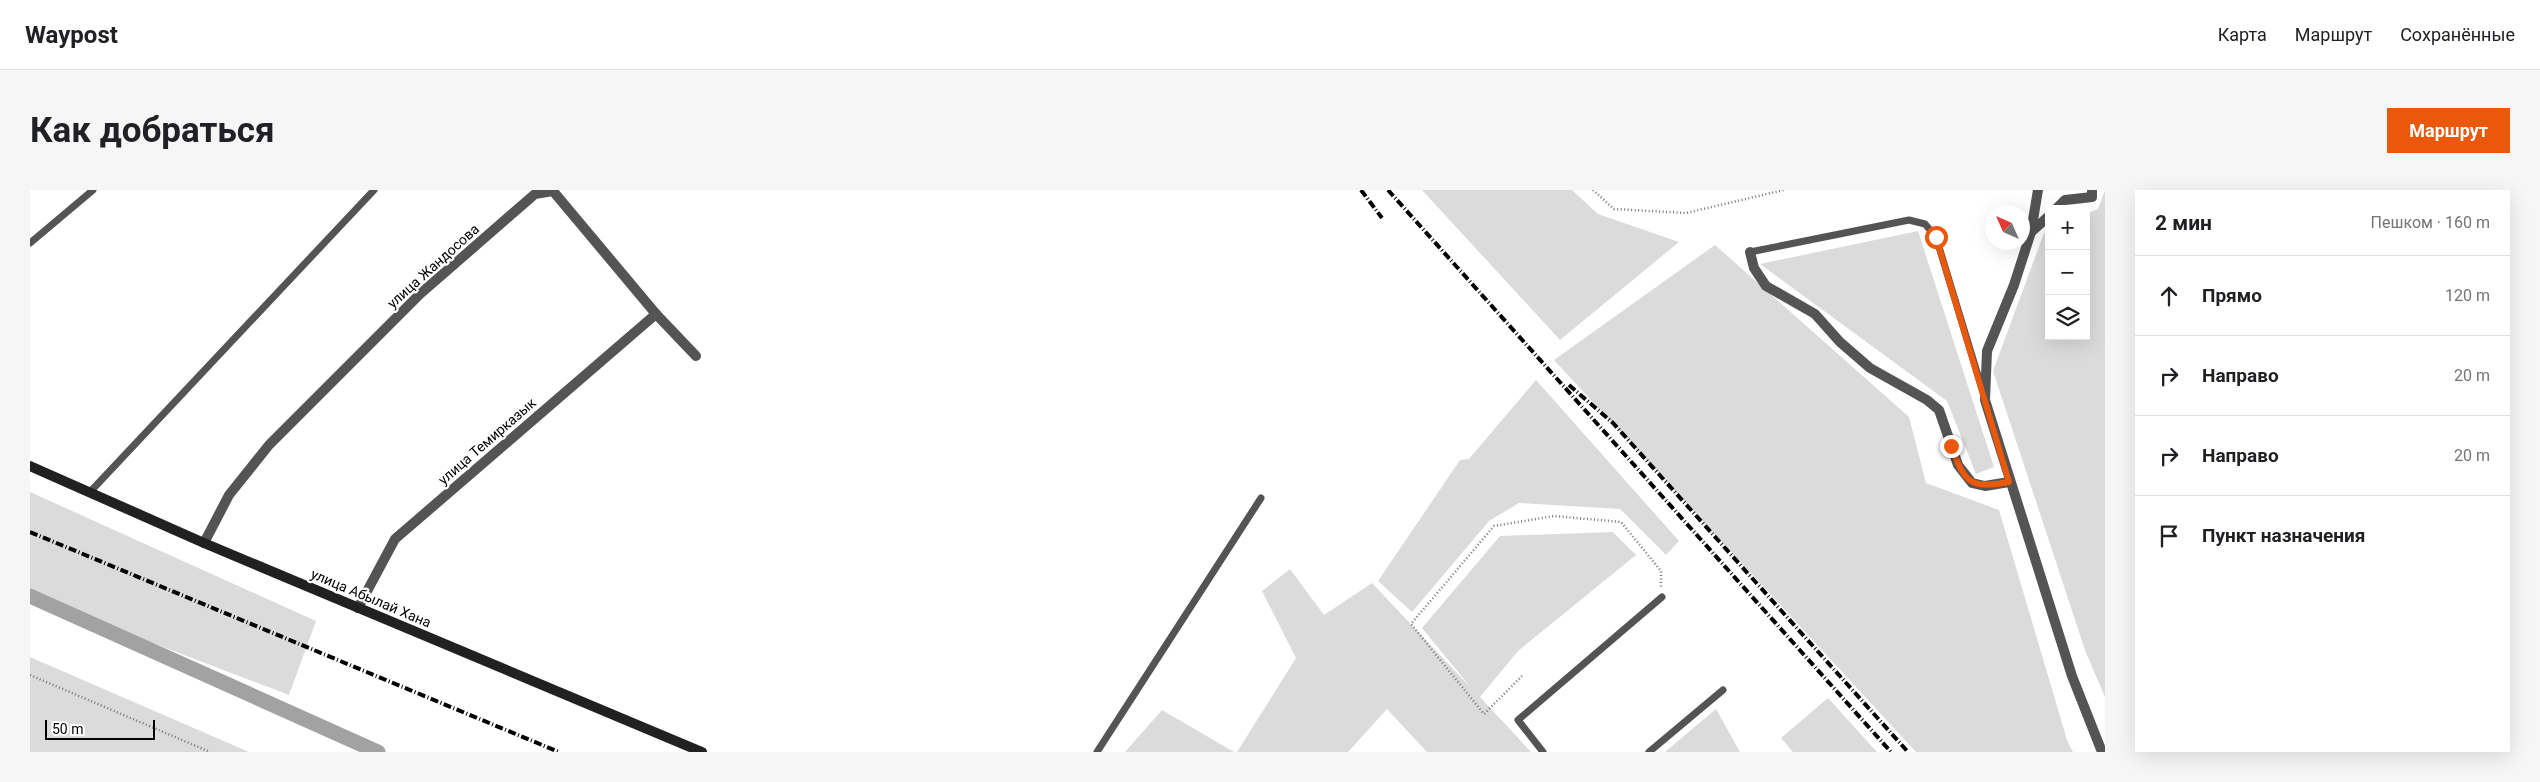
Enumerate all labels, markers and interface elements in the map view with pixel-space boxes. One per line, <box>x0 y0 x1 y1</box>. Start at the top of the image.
text: Waypost <box>25 21 118 49</box>
text: Карта <box>2218 24 2267 45</box>
text: Маршрут <box>2295 24 2372 45</box>
text: Сохранённые <box>2400 24 2515 45</box>
button: Маршрут <box>2387 108 2510 153</box>
text: Как добраться <box>30 110 275 151</box>
north arrow <box>1985 205 2030 250</box>
map controls <box>2045 205 2090 340</box>
button: + <box>2045 205 2090 250</box>
text: 2 мин <box>2155 211 2212 235</box>
text: Пешком · 160 m <box>2371 213 2490 232</box>
street label: улица Жандосова <box>384 221 482 311</box>
route start <box>1925 226 1948 249</box>
button: − <box>2045 250 2090 295</box>
icon: ahead <box>2155 282 2183 310</box>
text: Прямо <box>2202 284 2262 307</box>
text: 120 m <box>2445 286 2490 305</box>
button: layers <box>2045 295 2090 340</box>
icon: right <box>2155 362 2183 390</box>
text: Направо <box>2202 364 2279 387</box>
text: 20 m <box>2454 366 2490 385</box>
street label: улица Темирказык <box>435 394 539 488</box>
route end <box>1940 435 1963 458</box>
icon: right <box>2155 442 2183 470</box>
text: Направо <box>2202 444 2279 467</box>
text: 20 m <box>2454 446 2490 465</box>
icon: arrive <box>2155 522 2183 550</box>
text: Пункт назначения <box>2202 524 2365 547</box>
street label: улица Абылай Хана <box>309 565 433 631</box>
scale bar <box>45 717 155 740</box>
text: 50 m <box>52 721 84 737</box>

